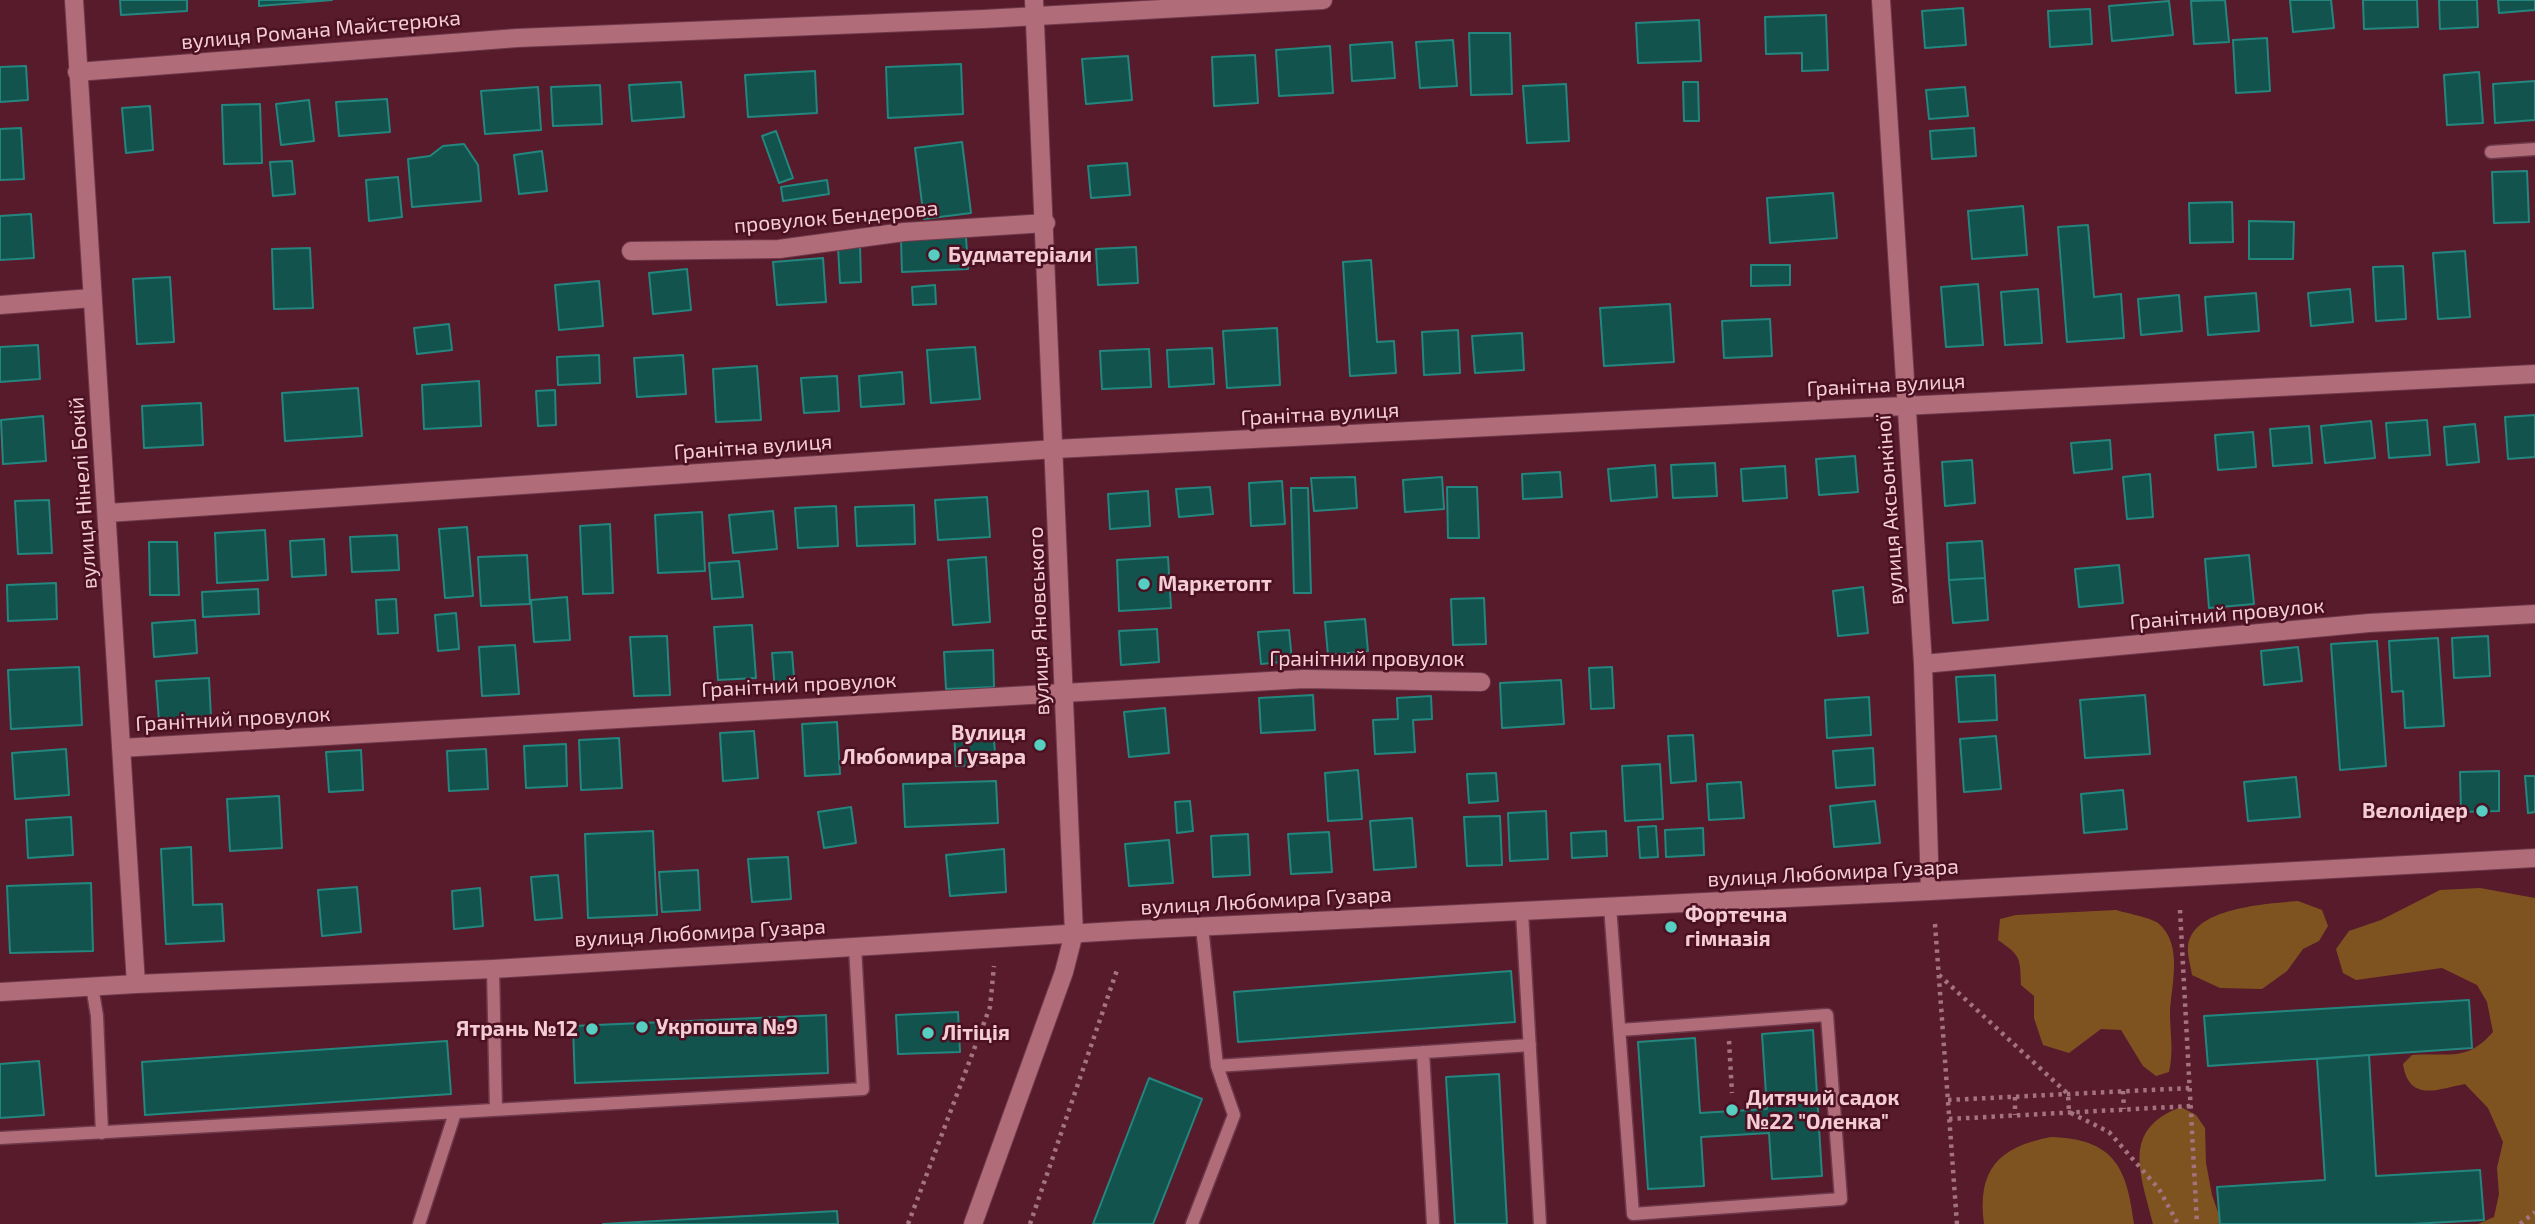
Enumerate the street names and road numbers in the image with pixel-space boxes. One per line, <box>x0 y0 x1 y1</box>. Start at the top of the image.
street label: вулиця Романа Майстерюка <box>180 5 462 55</box>
street label: провулок Бендерова <box>733 196 939 238</box>
street label: Гранітна вулиця <box>1806 368 1966 402</box>
street label: вулиця Нінелі Бокій <box>64 396 102 590</box>
street label: Гранітна вулиця <box>1240 397 1400 431</box>
street label: вулиця Аксьонкіної <box>1871 414 1909 606</box>
street label: Гранітна вулиця <box>673 429 833 465</box>
street label: вулиця Яновського <box>1023 526 1055 716</box>
street label: Гранітний провулок <box>2129 593 2325 635</box>
street label: Гранітний провулок <box>1269 646 1465 672</box>
street label: Гранітний провулок <box>701 667 897 703</box>
street label: Гранітний провулок <box>135 701 331 737</box>
street label: вулиця Любомира Гузара <box>1707 854 1959 892</box>
street label: вулиця Любомира Гузара <box>1140 882 1392 920</box>
street label: вулиця Любомира Гузара <box>574 914 826 952</box>

